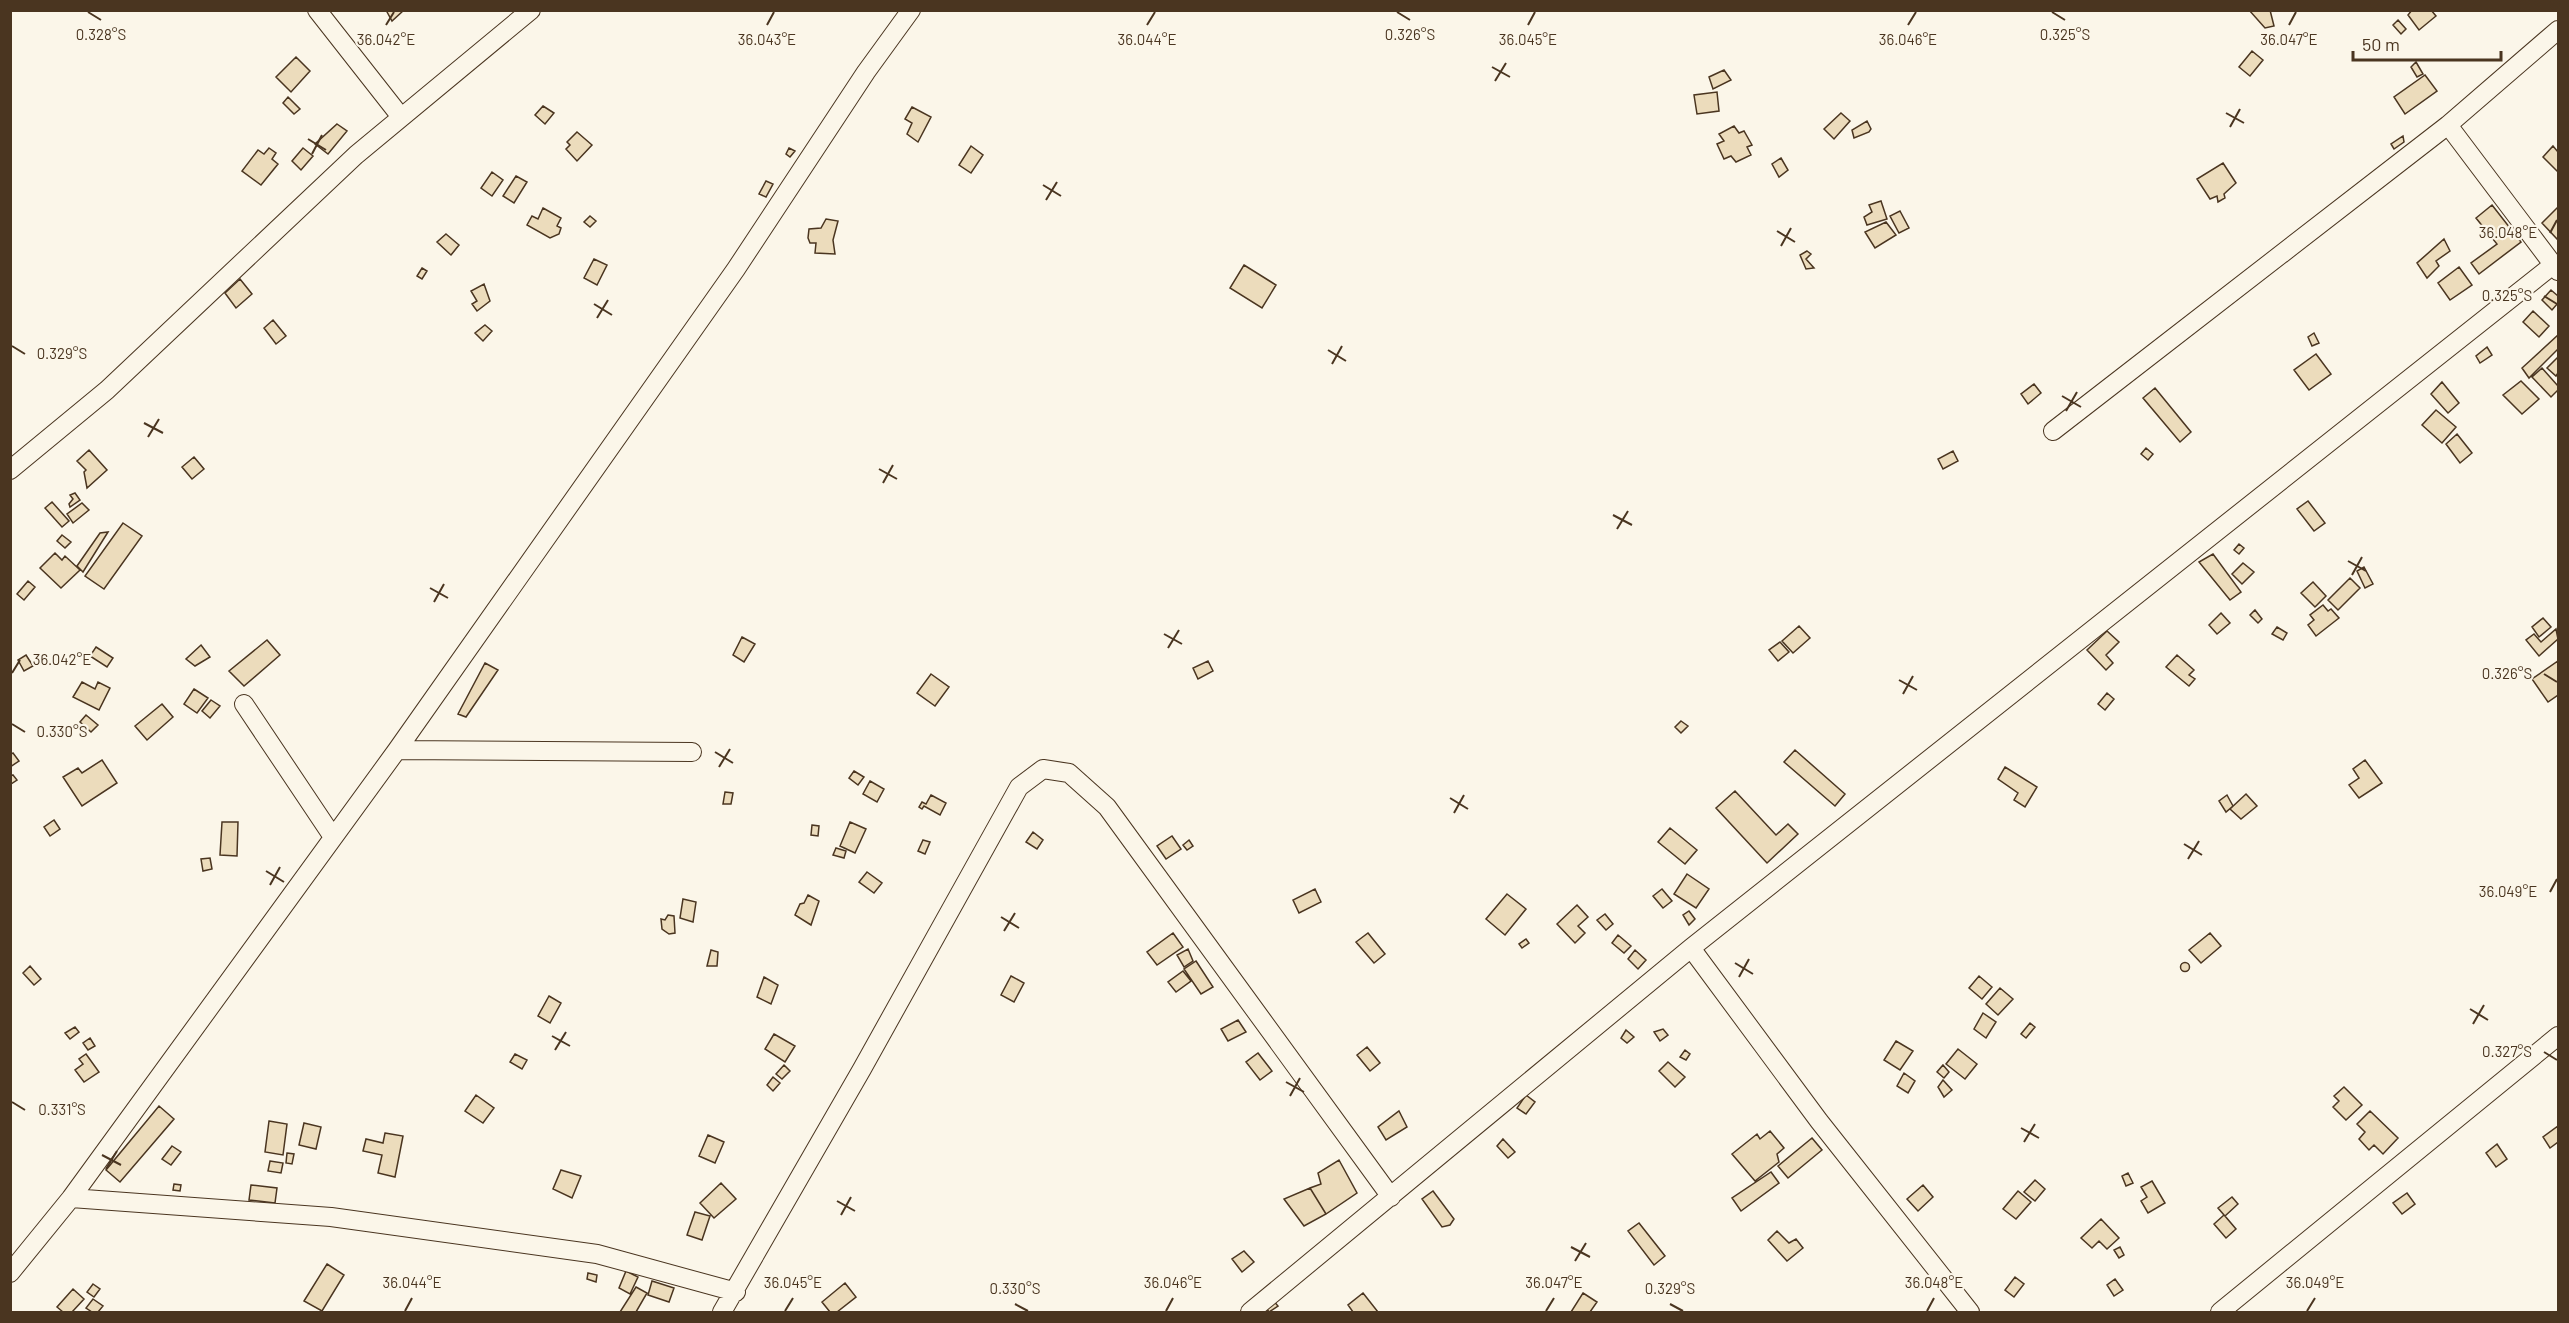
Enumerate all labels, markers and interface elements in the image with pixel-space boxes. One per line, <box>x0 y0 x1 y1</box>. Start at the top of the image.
scale bar <box>2353 24 2502 62</box>
text: 0.328°S <box>76 25 126 43</box>
text: 0.326°S <box>1385 25 1435 43</box>
text: 0.325°S <box>2040 25 2090 43</box>
text: 36.042°E <box>357 30 415 48</box>
text: 36.043°E <box>738 30 796 48</box>
text: 36.044°E <box>1118 30 1176 48</box>
text: 36.045°E <box>1499 30 1557 48</box>
text: 36.046°E <box>1879 30 1937 48</box>
text: 36.047°E <box>2260 30 2318 48</box>
text: 50 m <box>2362 33 2400 55</box>
text: 36.048°E <box>2479 223 2537 241</box>
text: 0.325°S <box>2482 286 2532 304</box>
text: 0.329°S <box>37 344 87 362</box>
text: 36.042°E <box>33 650 91 668</box>
text: 0.326°S <box>2482 664 2532 682</box>
text: 0.330°S <box>36 722 88 740</box>
text: 36.049°E <box>2479 882 2537 900</box>
text: 0.327°S <box>2482 1042 2532 1060</box>
text: 0.331°S <box>38 1100 86 1118</box>
text: 36.044°E <box>383 1273 441 1291</box>
text: 36.045°E <box>764 1273 822 1291</box>
text: 36.046°E <box>1144 1273 1202 1291</box>
text: 36.047°E <box>1525 1273 1583 1291</box>
text: 36.048°E <box>1905 1273 1963 1291</box>
text: 36.049°E <box>2286 1273 2344 1291</box>
text: 0.330°S <box>989 1279 1041 1297</box>
text: 0.329°S <box>1645 1279 1695 1297</box>

